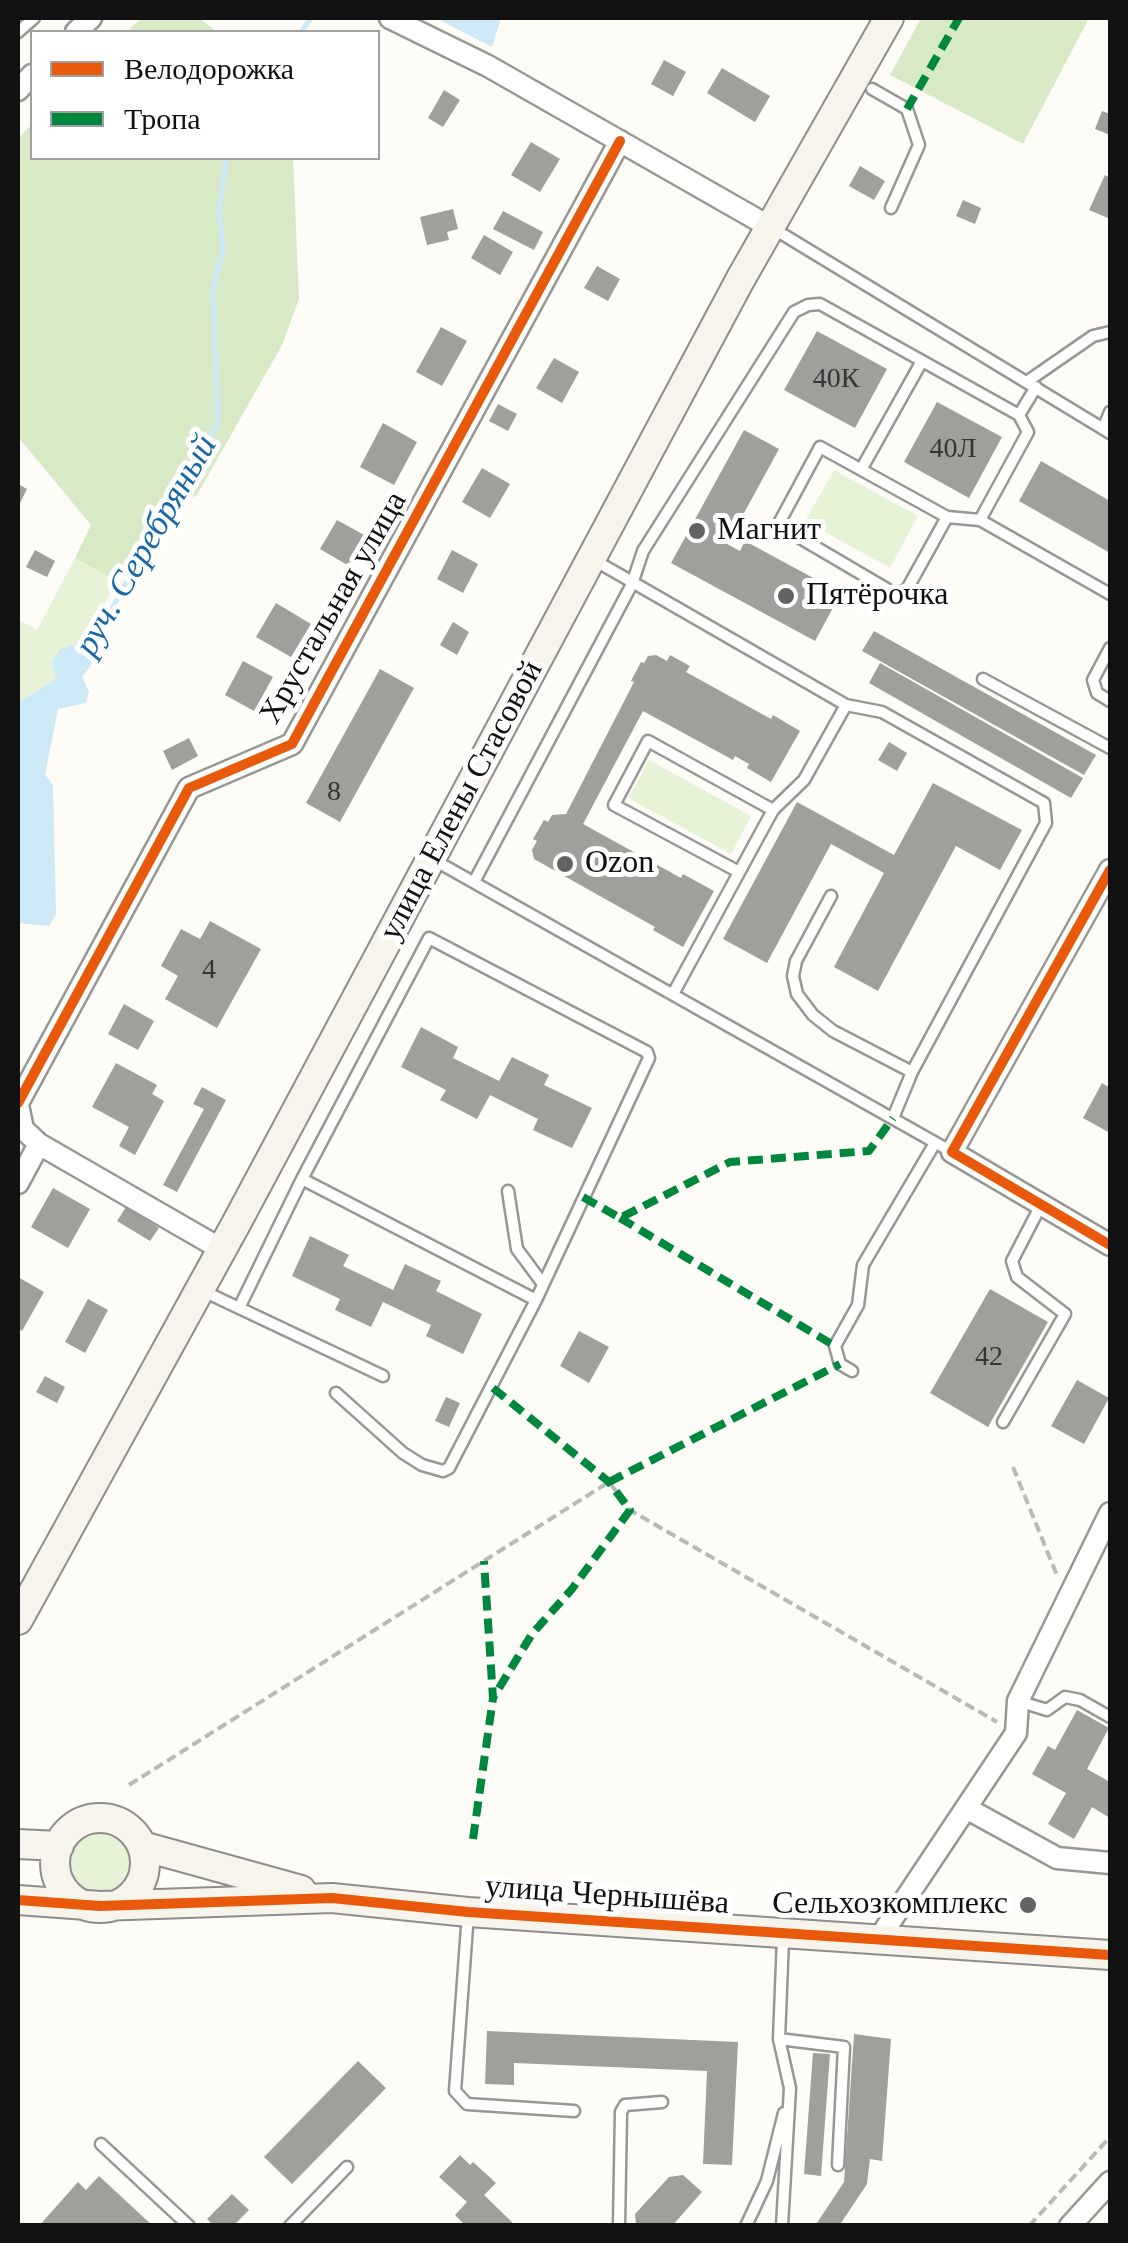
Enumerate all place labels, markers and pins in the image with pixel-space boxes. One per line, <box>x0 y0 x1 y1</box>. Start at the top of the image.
place label: Магнит <box>717 512 821 550</box>
marker: Магнит <box>686 520 708 542</box>
place label: Пятёрочка <box>806 577 949 615</box>
marker: Пятёрочка <box>775 585 797 607</box>
place label: Ozon <box>585 845 654 883</box>
marker: Ozon <box>554 853 576 875</box>
place label: Сельхозкомплекс <box>772 1886 1008 1924</box>
marker: Сельхозкомплекс <box>1017 1894 1039 1916</box>

